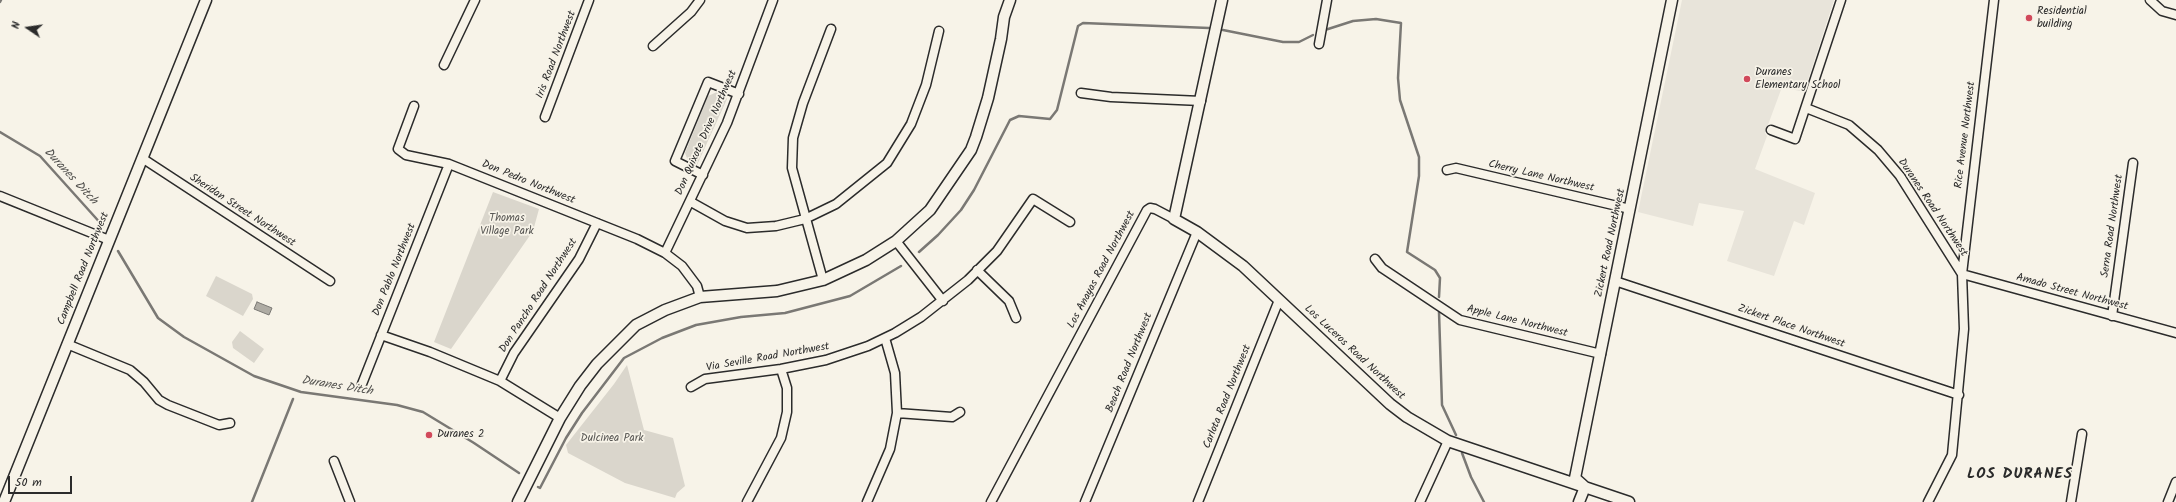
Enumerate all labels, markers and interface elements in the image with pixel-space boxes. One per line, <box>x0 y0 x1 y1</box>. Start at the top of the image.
place label: Residential building <box>2037 5 2087 31</box>
north arrow <box>8 8 48 48</box>
street label: Iris Road Northwest <box>534 9 580 101</box>
marker: Residential building <box>2024 13 2034 23</box>
text: N <box>7 20 26 31</box>
place label: Duranes Elementary School <box>1755 66 1841 92</box>
street label: Don Quixote Drive Northwest <box>673 68 741 198</box>
marker: Duranes Elementary School <box>1742 74 1752 84</box>
street label: Rice Avenue Northwest <box>1953 81 1979 189</box>
water label: Duranes Ditch <box>40 146 100 208</box>
street label: Duranes Road Northwest <box>1894 157 1970 259</box>
street label: Don Pedro Northwest <box>479 158 577 208</box>
street label: Cherry Lane Northwest <box>1487 158 1595 196</box>
street label: Sheridan Street Northwest <box>187 172 297 250</box>
street label: Serna Road Northwest <box>2099 174 2127 278</box>
street label: Zickert Road Northwest <box>1593 187 1629 299</box>
street label: Los Anayas Road Northwest <box>1065 209 1139 331</box>
street label: Campbell Road Northwest <box>55 211 113 327</box>
park label: Thomas Village Park <box>480 212 534 238</box>
street label: Don Pablo Northwest <box>370 222 420 318</box>
street label: Don Pancho Road Northwest <box>497 236 581 356</box>
street label: Amado Street Northwest <box>2015 272 2129 314</box>
street label: Zickert Place Northwest <box>1736 302 1846 352</box>
street label: Los Luceros Road Northwest <box>1301 303 1407 403</box>
street label: Apple Lane Northwest <box>1465 303 1569 341</box>
street label: Beach Road Northwest <box>1104 311 1156 415</box>
street label: Via Seville Road Northwest <box>705 341 831 375</box>
street label: Carlota Road Northwest <box>1201 343 1255 451</box>
water label: Duranes Ditch <box>300 374 374 400</box>
place label: Duranes 2 <box>437 428 484 442</box>
marker: Duranes 2 <box>424 430 434 440</box>
park label: Dulcinea Park <box>581 432 643 446</box>
district label: LOS DURANES <box>1967 466 2073 484</box>
scale bar <box>10 468 74 494</box>
text: 50 m <box>15 473 42 492</box>

